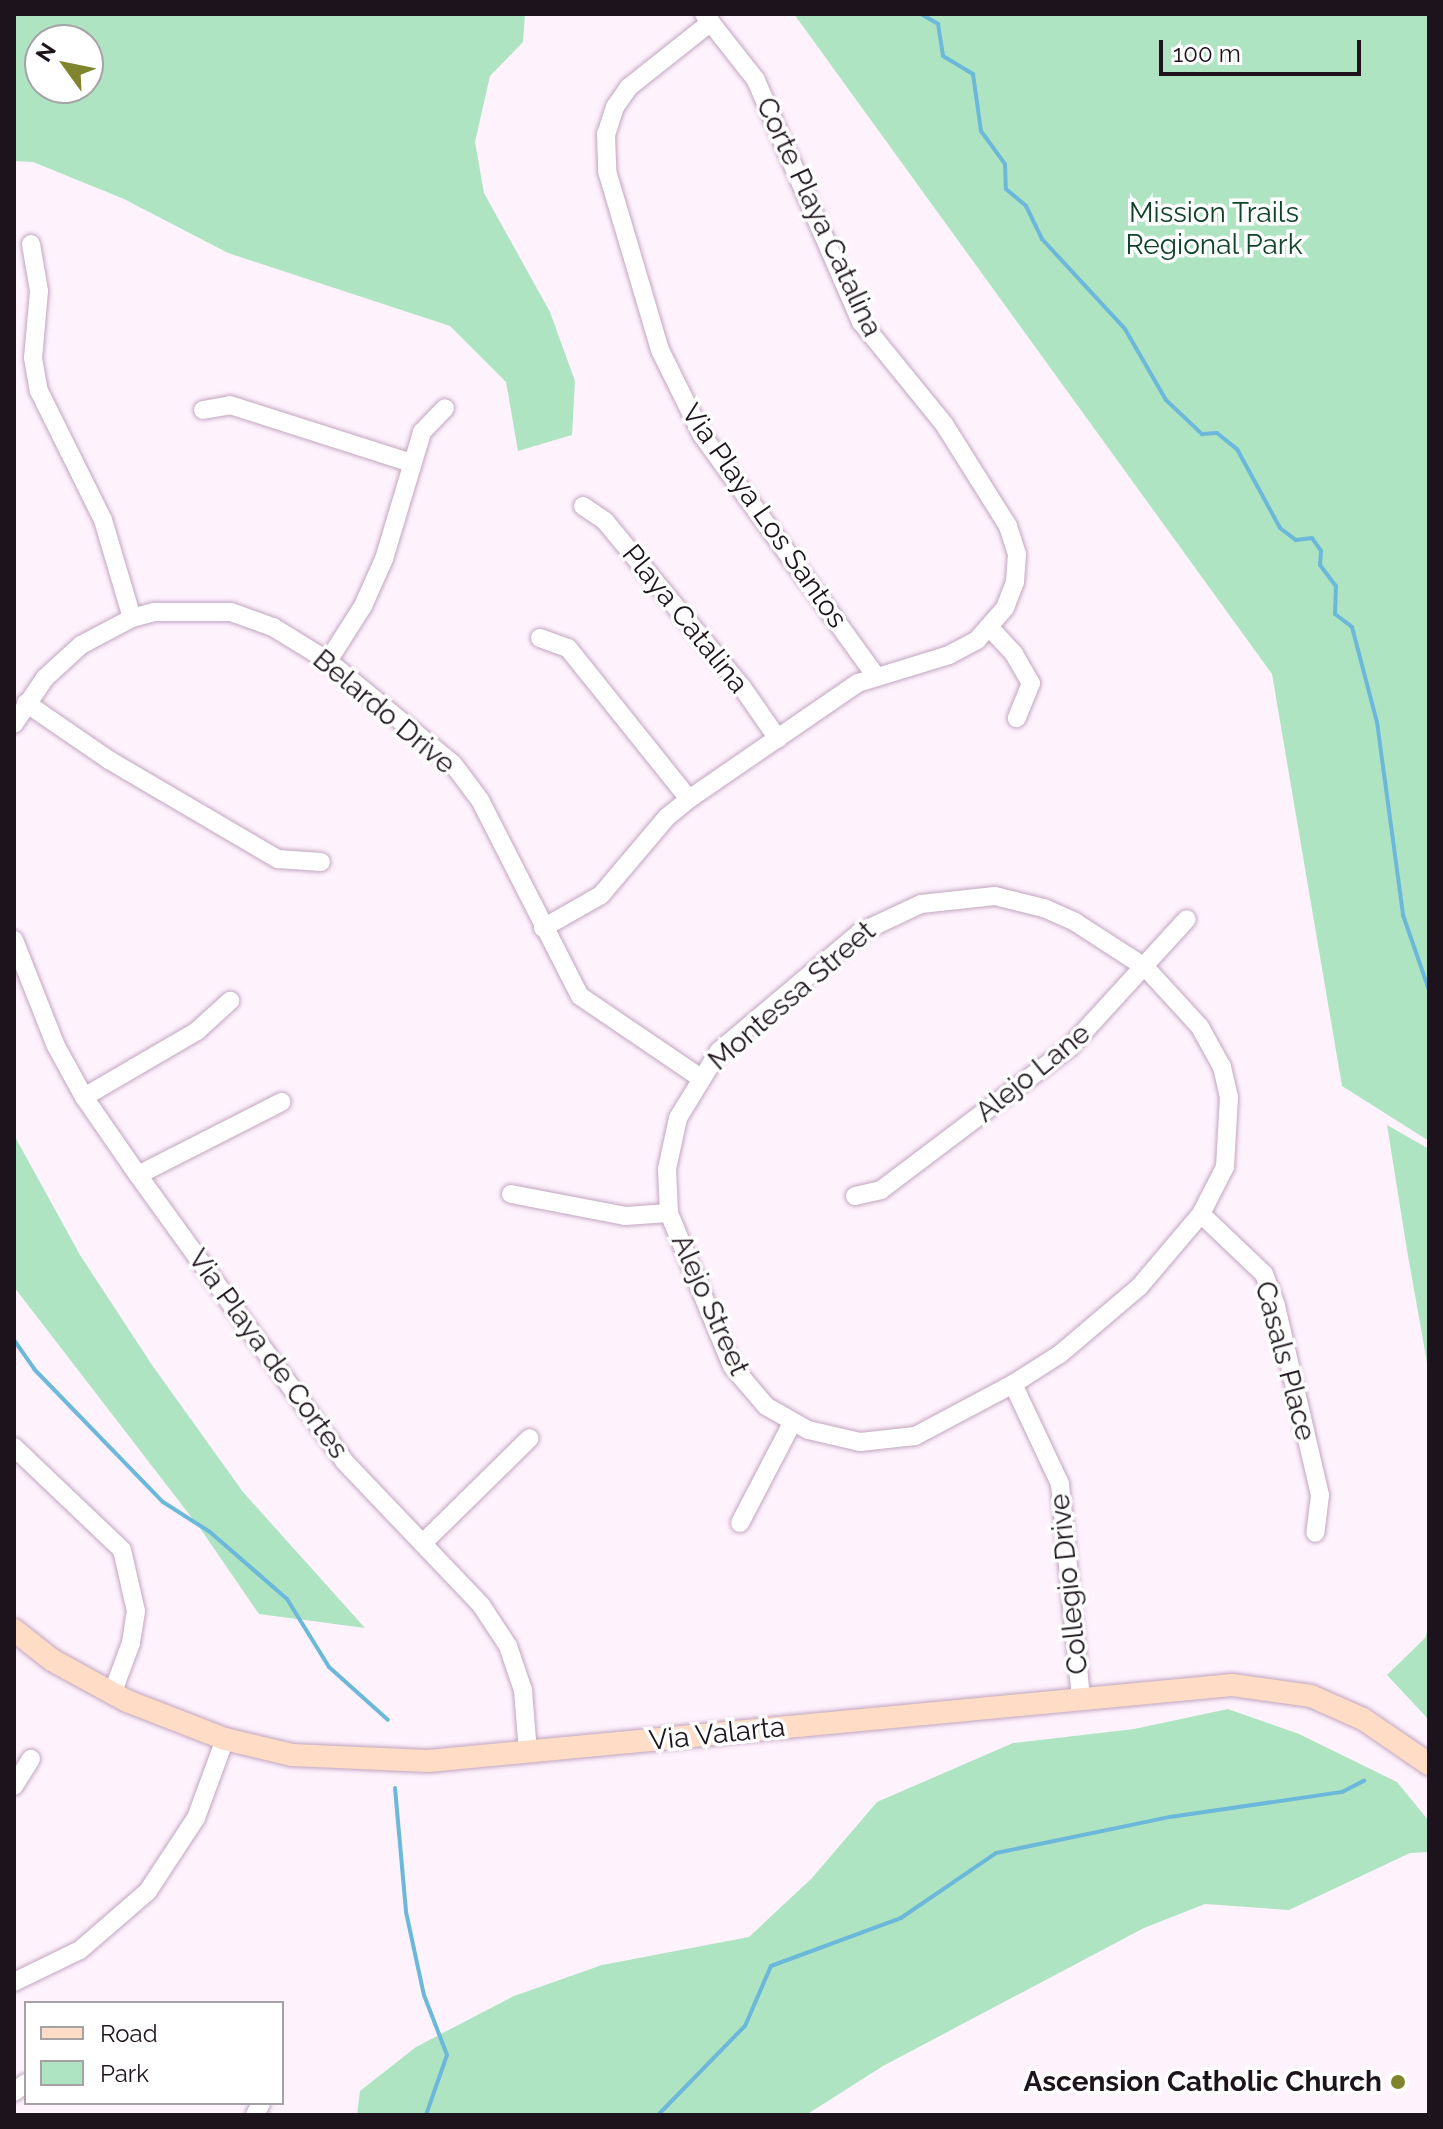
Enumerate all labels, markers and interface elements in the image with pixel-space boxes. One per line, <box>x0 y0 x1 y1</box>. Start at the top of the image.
north arrow <box>24 24 104 104</box>
scale bar <box>1163 24 1365 74</box>
text: N <box>30 38 61 66</box>
text: 100 m <box>1173 39 1241 68</box>
street label: Corte Playa Catalina <box>749 92 889 342</box>
park label: Mission Trails Regional Park <box>1125 196 1303 262</box>
street label: Via Playa Los Santos <box>674 398 854 634</box>
street label: Playa Catalina <box>615 538 755 700</box>
street label: Belardo Drive <box>306 643 462 781</box>
street label: Montessa Street <box>702 914 882 1078</box>
street label: Alejo Lane <box>969 1017 1097 1129</box>
street label: Alejo Street <box>664 1229 756 1381</box>
street label: Via Playa de Cortes <box>181 1243 355 1465</box>
street label: Casals Place <box>1248 1278 1322 1444</box>
street label: Collegio Drive <box>1043 1492 1095 1676</box>
street label: Via Valarta <box>647 1710 787 1758</box>
legend <box>24 2001 284 2105</box>
text: Road <box>100 2019 158 2048</box>
text: Park <box>100 2059 149 2088</box>
place label: Ascension Catholic Church <box>1024 2065 1382 2099</box>
marker: Ascension Catholic Church <box>1389 2073 1407 2091</box>

